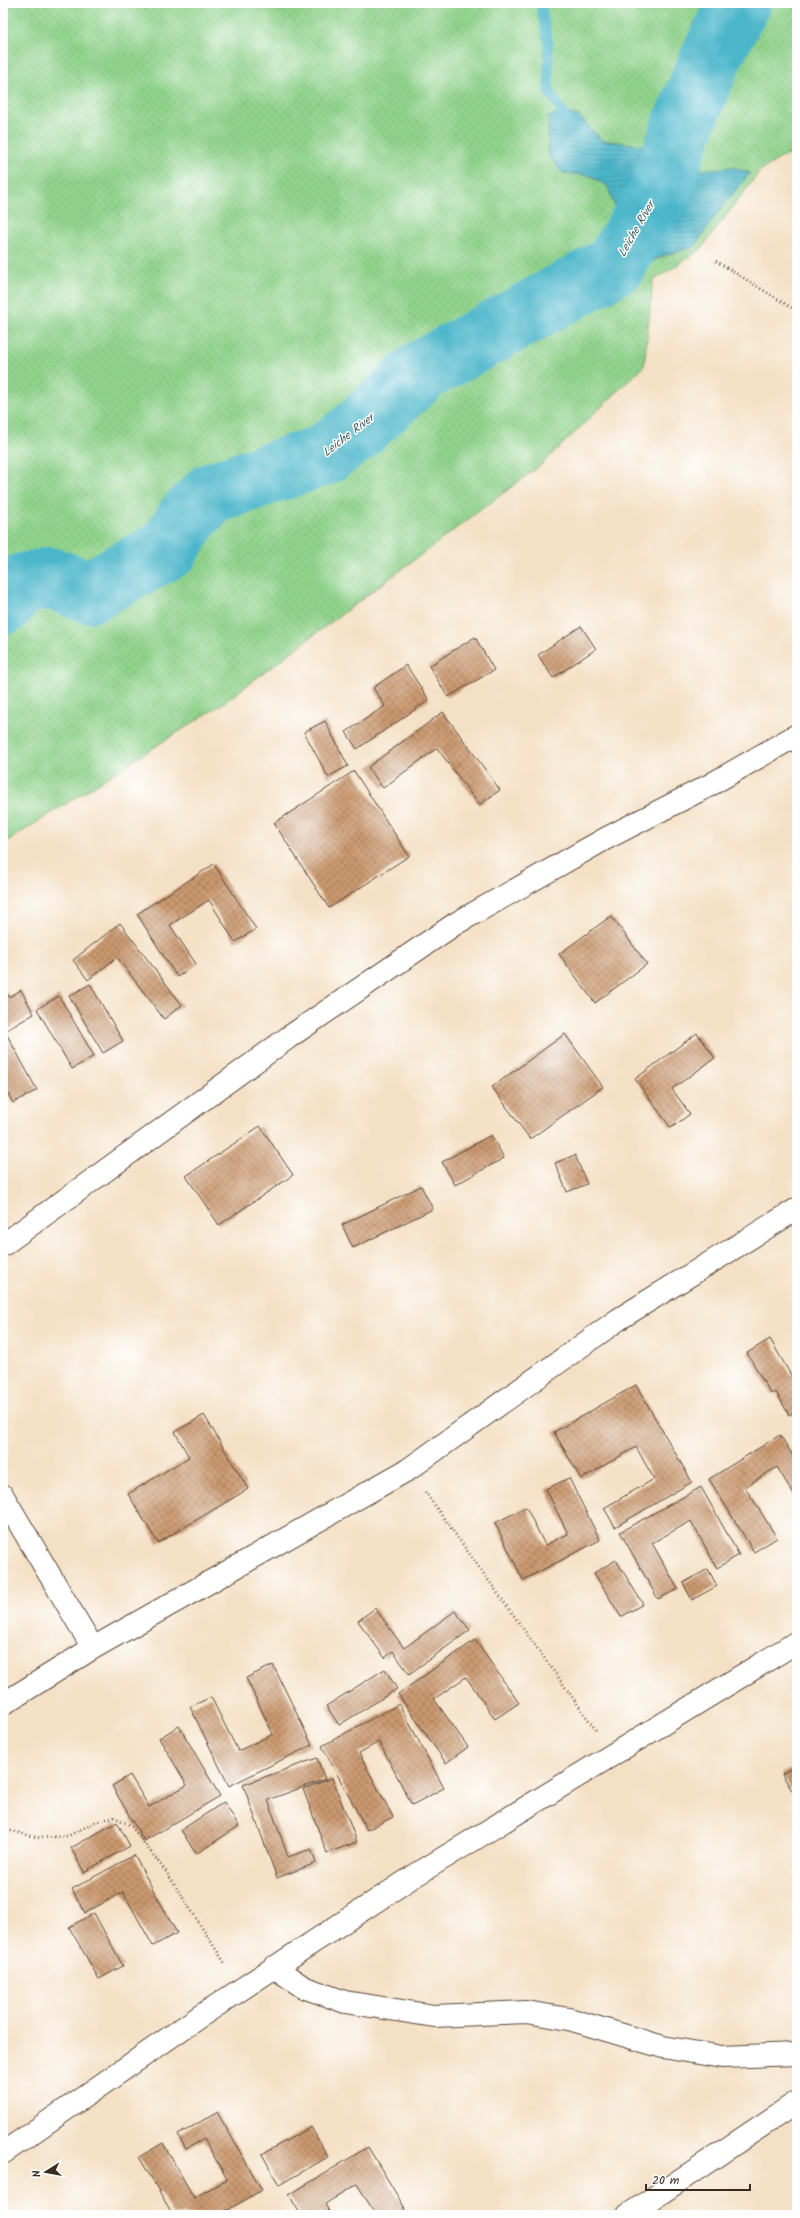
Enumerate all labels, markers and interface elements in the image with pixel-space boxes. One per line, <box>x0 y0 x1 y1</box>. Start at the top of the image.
water label: Leiche River <box>613 195 661 260</box>
water label: Leiche River <box>318 407 381 462</box>
north arrow <box>26 2152 66 2192</box>
scale bar <box>646 2166 750 2192</box>
text: N <box>28 2169 47 2179</box>
text: 20 m <box>652 2171 680 2190</box>

